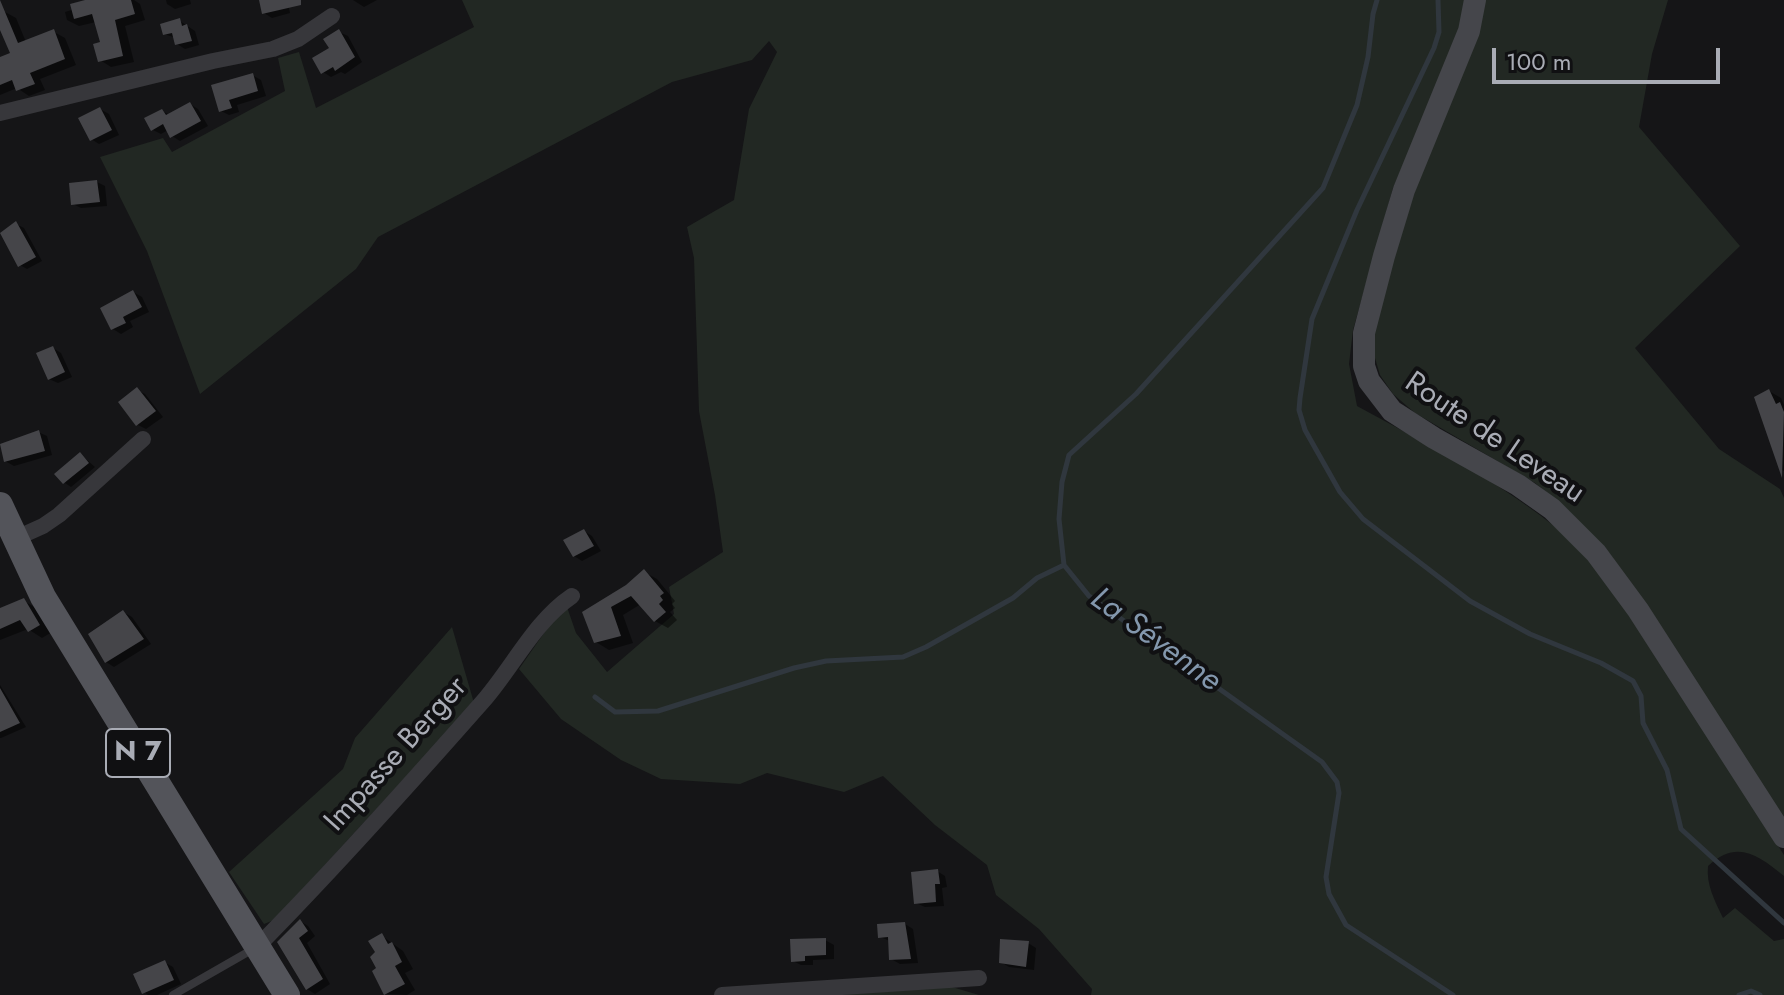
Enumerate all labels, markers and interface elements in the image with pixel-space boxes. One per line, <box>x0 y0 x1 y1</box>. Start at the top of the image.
scale bar <box>1496 32 1724 82</box>
text: 100 m <box>1506 44 1572 79</box>
street label: Route de Leveau <box>1397 366 1591 512</box>
water label: La Sévenne <box>1082 581 1228 701</box>
street label: Impasse Berger <box>318 670 476 840</box>
road number: N 7 <box>106 729 170 777</box>

